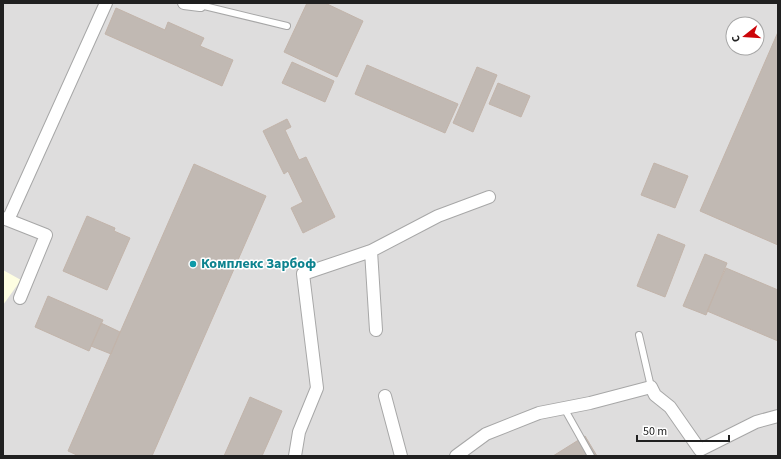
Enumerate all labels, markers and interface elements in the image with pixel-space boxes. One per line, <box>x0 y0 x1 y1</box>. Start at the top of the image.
north arrow <box>725 16 765 56</box>
text: С <box>728 33 744 44</box>
place label: Комплекс Зарбоф <box>201 254 316 274</box>
marker: Комплекс Зарбоф <box>188 259 198 269</box>
scale bar <box>637 417 729 443</box>
text: 50 m <box>643 423 667 440</box>

